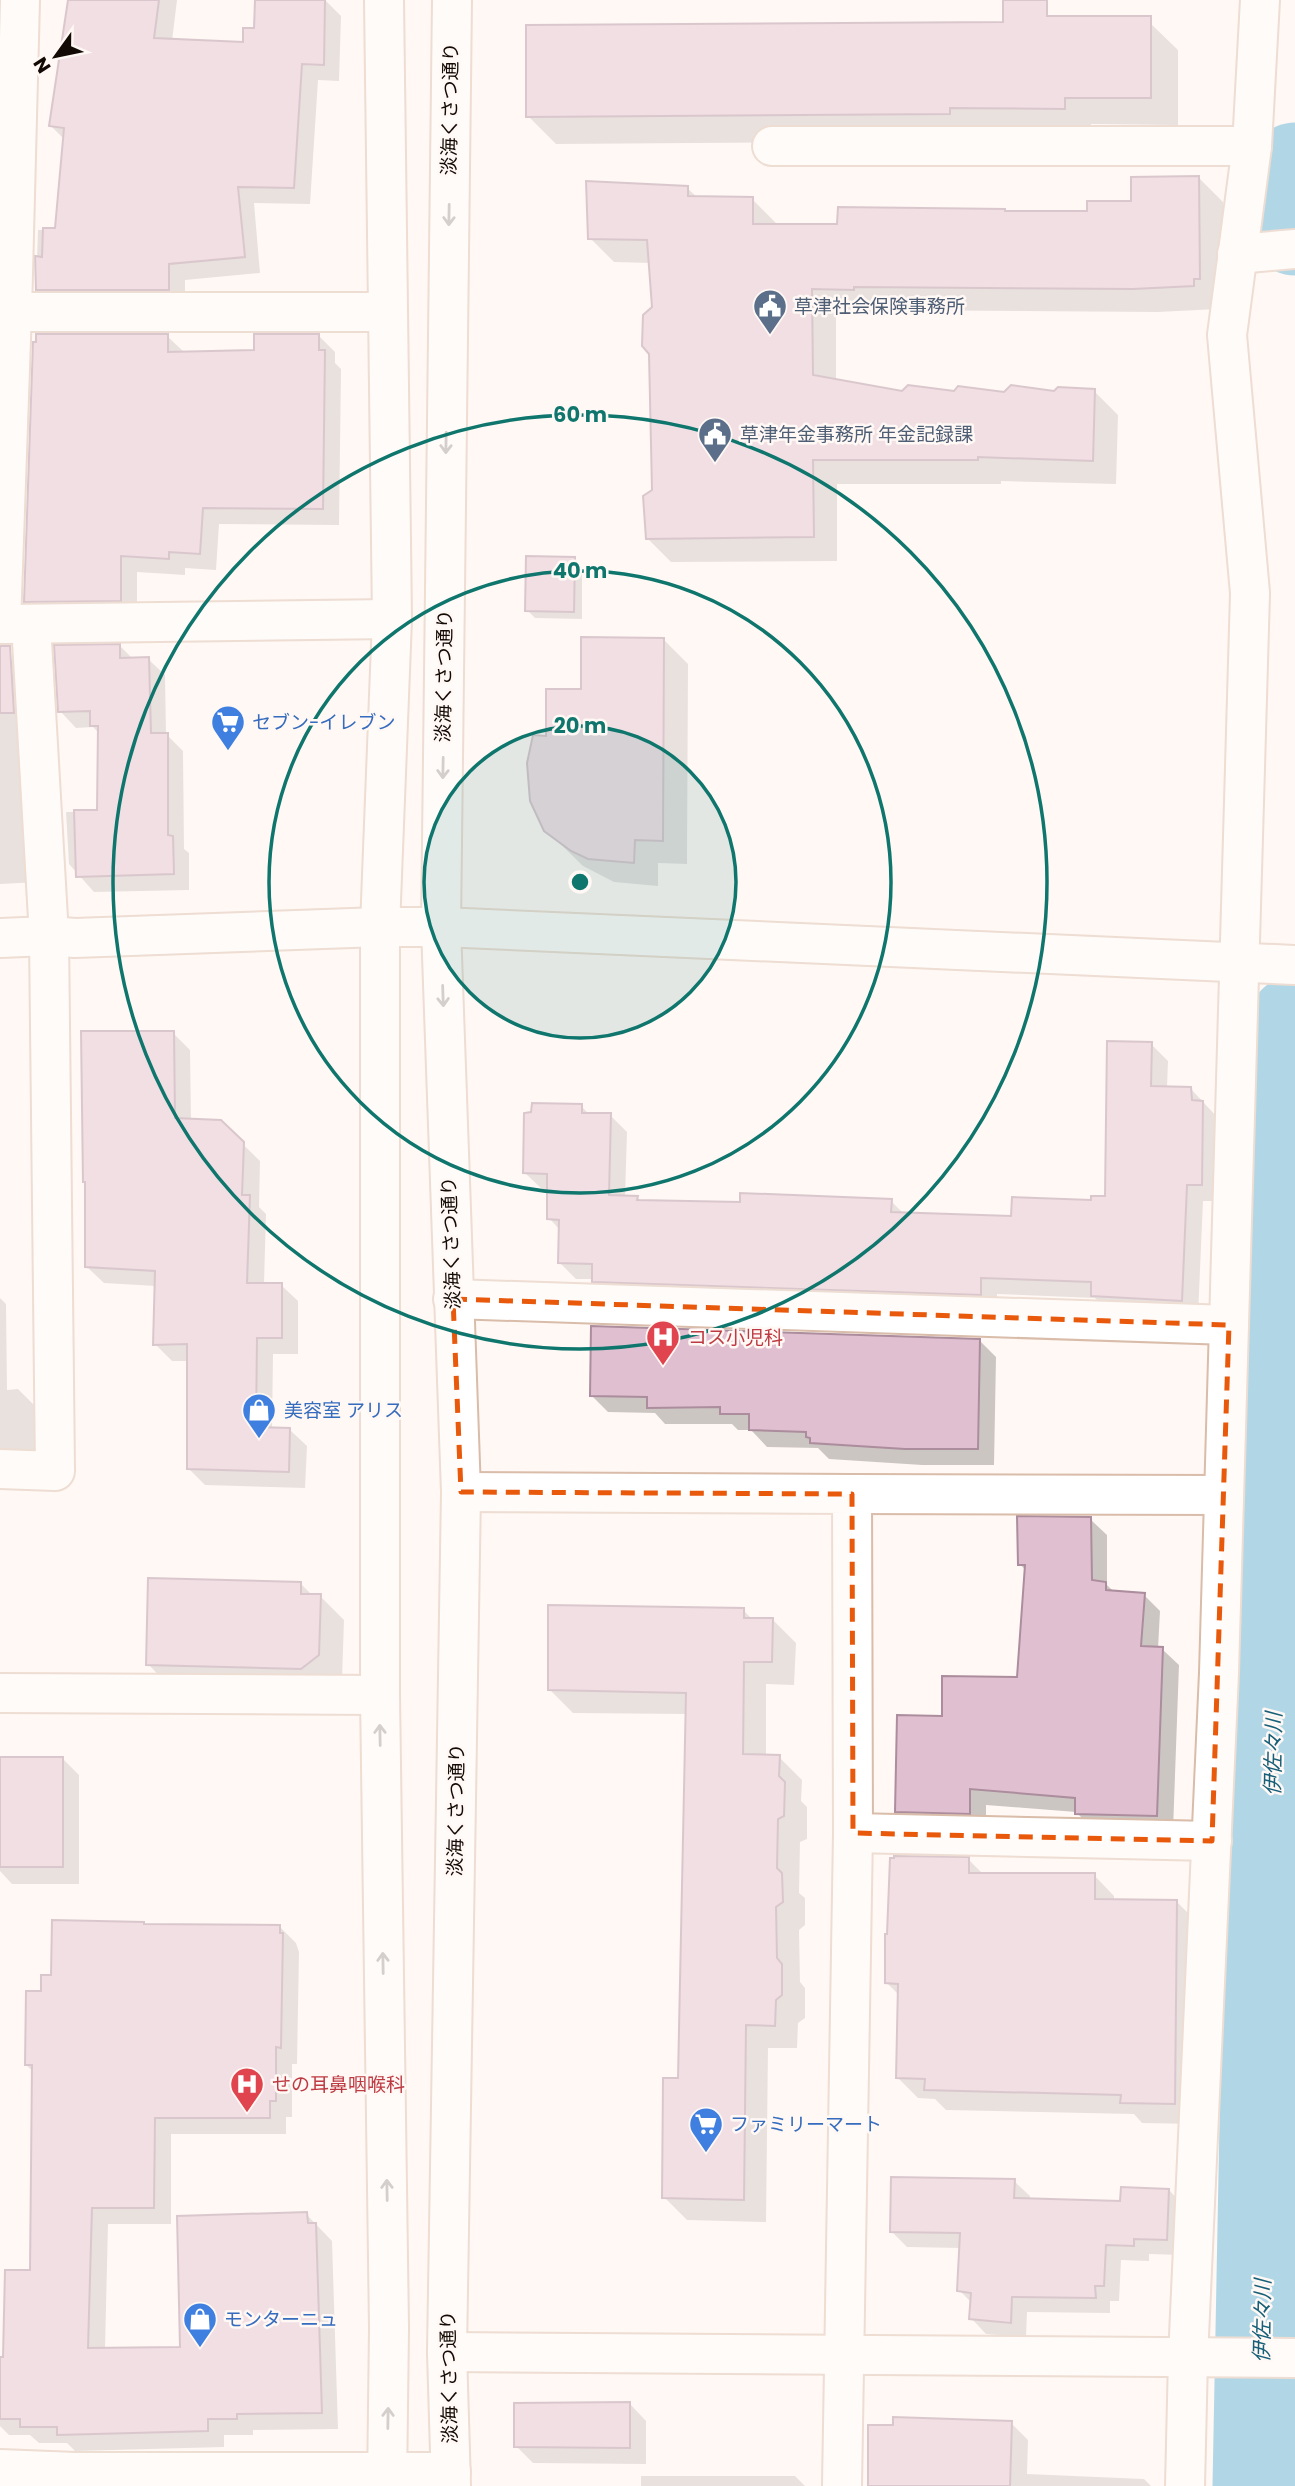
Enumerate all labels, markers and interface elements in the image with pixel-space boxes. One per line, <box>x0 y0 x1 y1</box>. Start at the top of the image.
north arrow <box>21 21 91 91</box>
street label: 淡海くさつ通り <box>435 42 465 176</box>
text: N <box>27 52 57 78</box>
one-way arrow <box>442 203 456 226</box>
public building icon: 草津社会保険事務所 <box>751 287 789 336</box>
place label: 草津社会保険事務所 <box>794 293 965 320</box>
text: 60 m <box>553 400 607 429</box>
public building icon: 草津年金事務所 年金記録課 <box>696 415 734 464</box>
place label: 草津年金事務所 年金記録課 <box>740 421 973 448</box>
one-way arrow <box>440 431 453 454</box>
text: 40 m <box>553 556 607 585</box>
street label: 淡海くさつ通り <box>429 609 459 743</box>
supermarket icon: セブン-イレブン <box>209 703 247 752</box>
place label: セブン-イレブン <box>252 709 395 736</box>
text: 20 m <box>554 711 606 740</box>
one-way arrow <box>436 756 449 779</box>
centre of rings <box>568 870 592 894</box>
one-way arrow <box>436 984 450 1007</box>
street label: 淡海くさつ通り <box>435 1176 467 1310</box>
hospital icon: コス小児科 <box>644 1318 682 1367</box>
place label: コス小児科 <box>688 1324 783 1351</box>
shop icon: 美容室 アリス <box>240 1391 278 1440</box>
place label: 美容室 アリス <box>284 1397 403 1424</box>
water label: 伊佐々川 <box>1258 1710 1288 1796</box>
one-way arrow <box>373 1724 387 1747</box>
street label: 淡海くさつ通り <box>441 1743 471 1877</box>
one-way arrow <box>377 1952 390 1975</box>
hospital icon: せの耳鼻咽喉科 <box>228 2065 266 2114</box>
place label: せの耳鼻咽喉科 <box>272 2071 405 2098</box>
supermarket icon: ファミリーマート <box>687 2105 725 2154</box>
place label: ファミリーマート <box>730 2111 882 2138</box>
one-way arrow <box>380 2179 394 2202</box>
water label: 伊佐々川 <box>1247 2277 1277 2363</box>
shop icon: モンターニュ <box>181 2300 219 2349</box>
place label: モンターニュ <box>224 2306 338 2333</box>
street label: 淡海くさつ通り <box>434 2310 464 2444</box>
one-way arrow <box>381 2407 394 2430</box>

